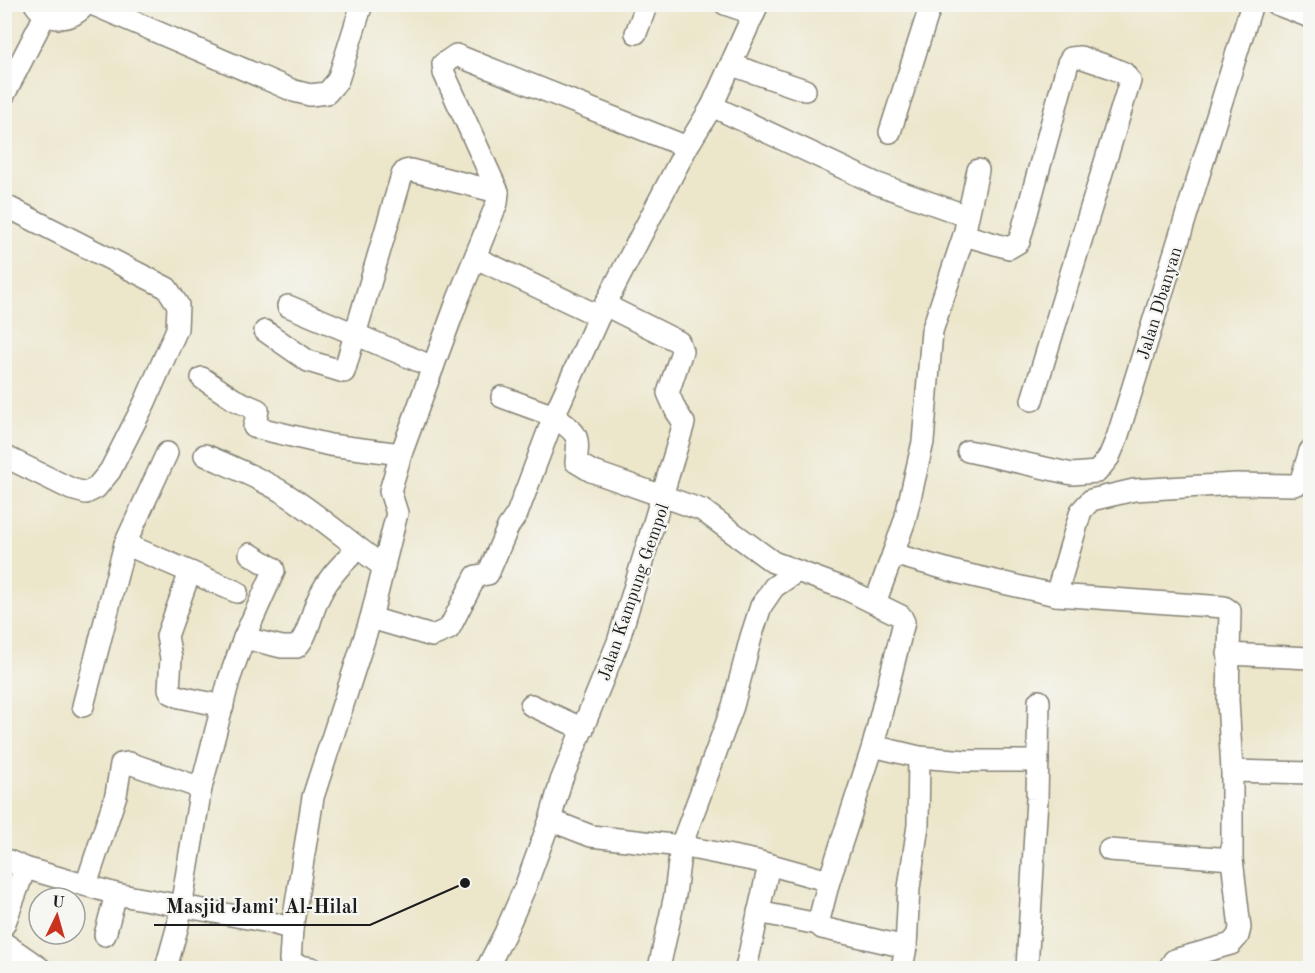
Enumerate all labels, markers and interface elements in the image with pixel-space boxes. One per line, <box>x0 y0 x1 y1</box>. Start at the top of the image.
street label: Jalan Dbanyan <box>1134 245 1186 362</box>
street label: Jalan Kampung Gempol <box>595 501 673 683</box>
north arrow <box>27 886 87 946</box>
callout: Masjid Jami' Al-Hilal <box>154 887 370 925</box>
text: U <box>51 895 65 912</box>
text: Masjid Jami' Al-Hilal <box>166 898 358 918</box>

